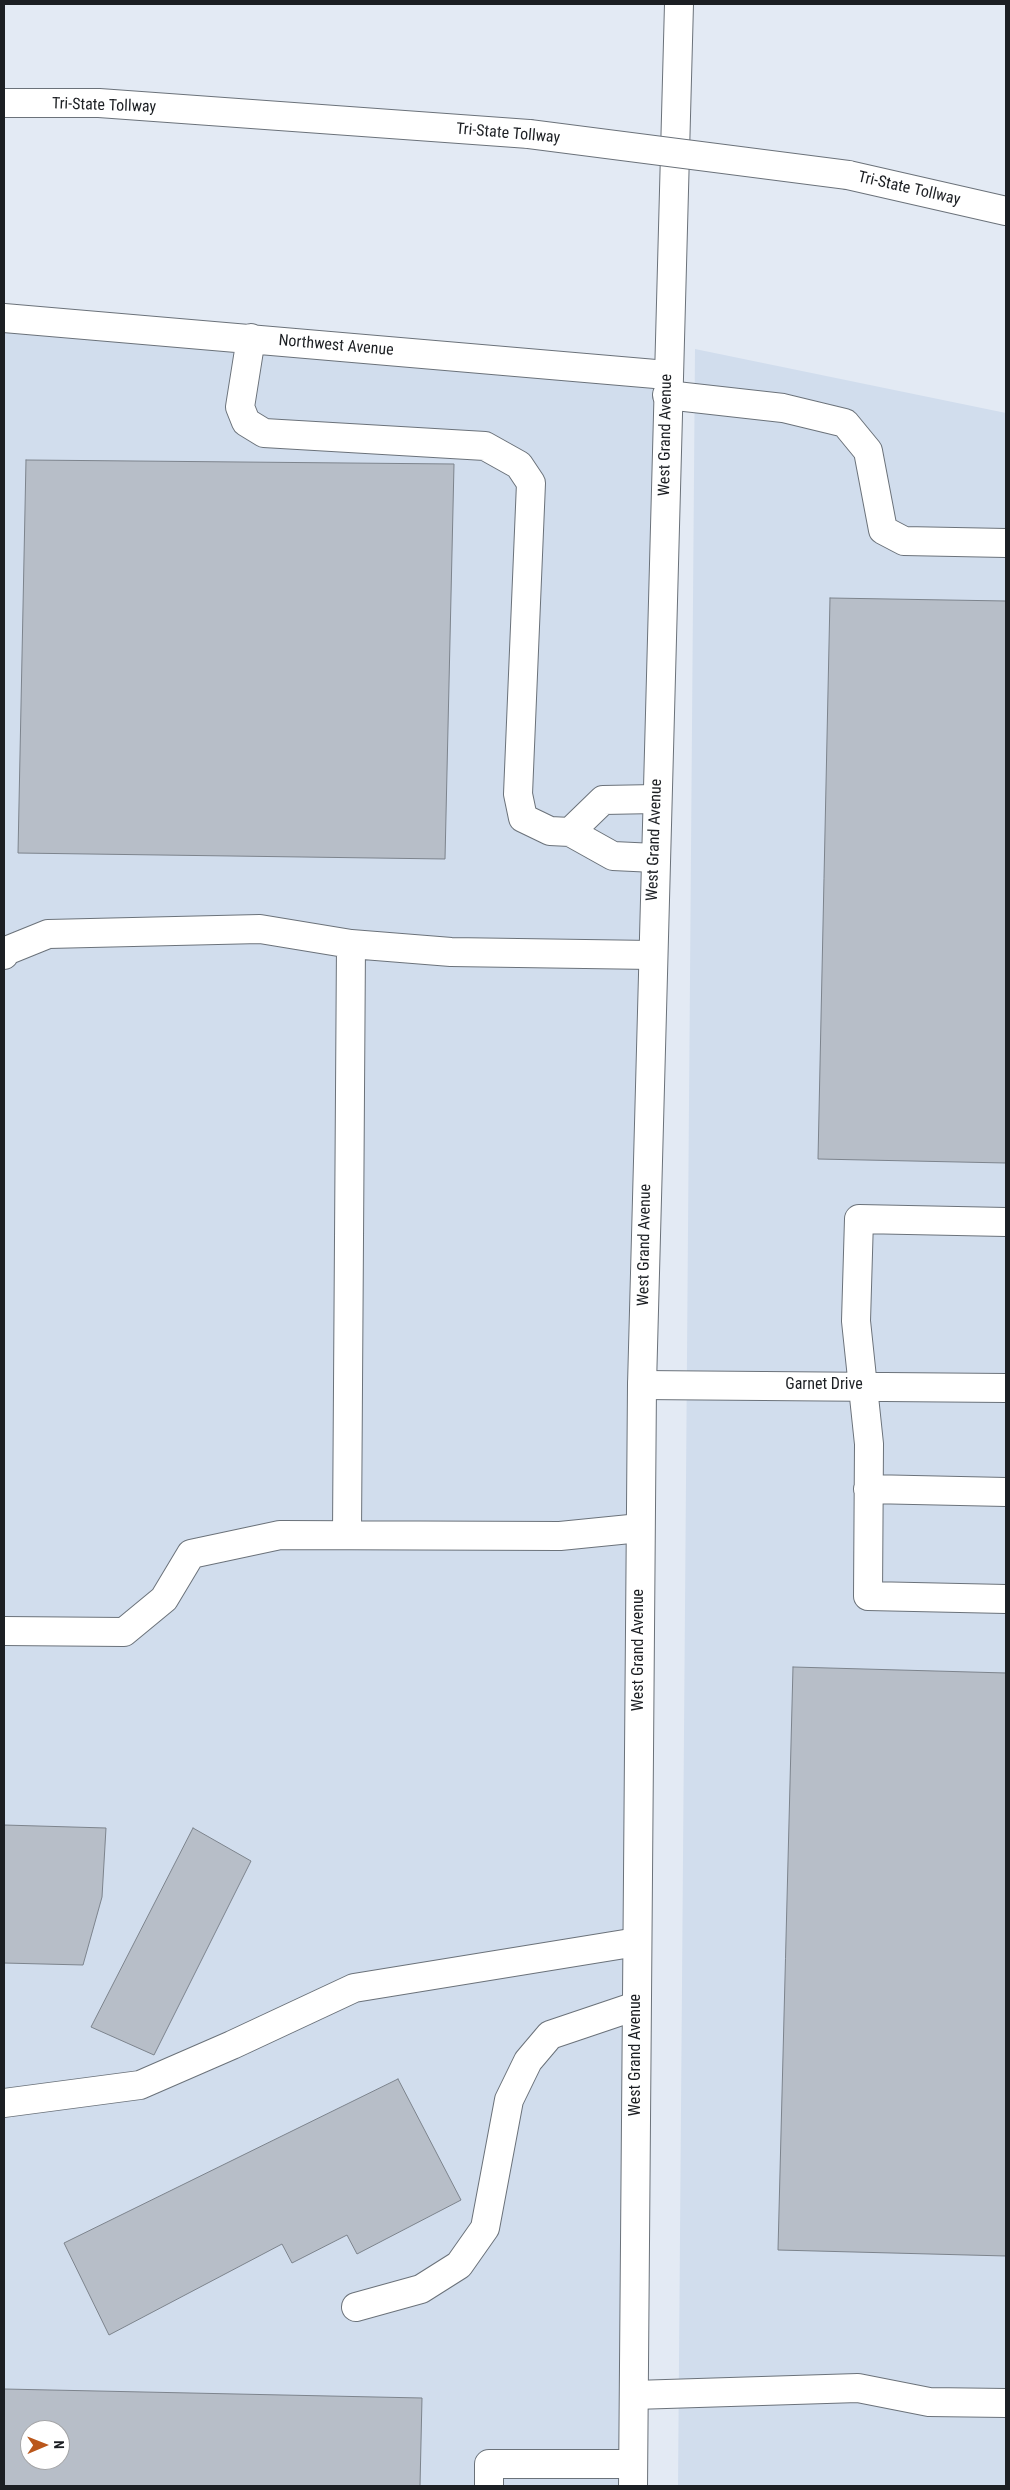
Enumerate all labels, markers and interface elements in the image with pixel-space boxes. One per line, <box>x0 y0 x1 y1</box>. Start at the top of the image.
street label: Tri-State Tollway <box>51 95 157 117</box>
street label: Tri-State Tollway <box>455 120 561 148</box>
street label: Tri-State Tollway <box>856 168 962 210</box>
street label: Northwest Avenue <box>278 331 394 361</box>
street label: West Grand Avenue <box>655 374 677 496</box>
street label: West Grand Avenue <box>643 779 667 901</box>
street label: West Grand Avenue <box>634 1184 656 1306</box>
street label: Garnet Drive <box>785 1375 863 1395</box>
street label: West Grand Avenue <box>629 1589 649 1711</box>
street label: West Grand Avenue <box>626 1994 646 2116</box>
north arrow <box>20 2420 70 2470</box>
text: N <box>51 2440 67 2449</box>

